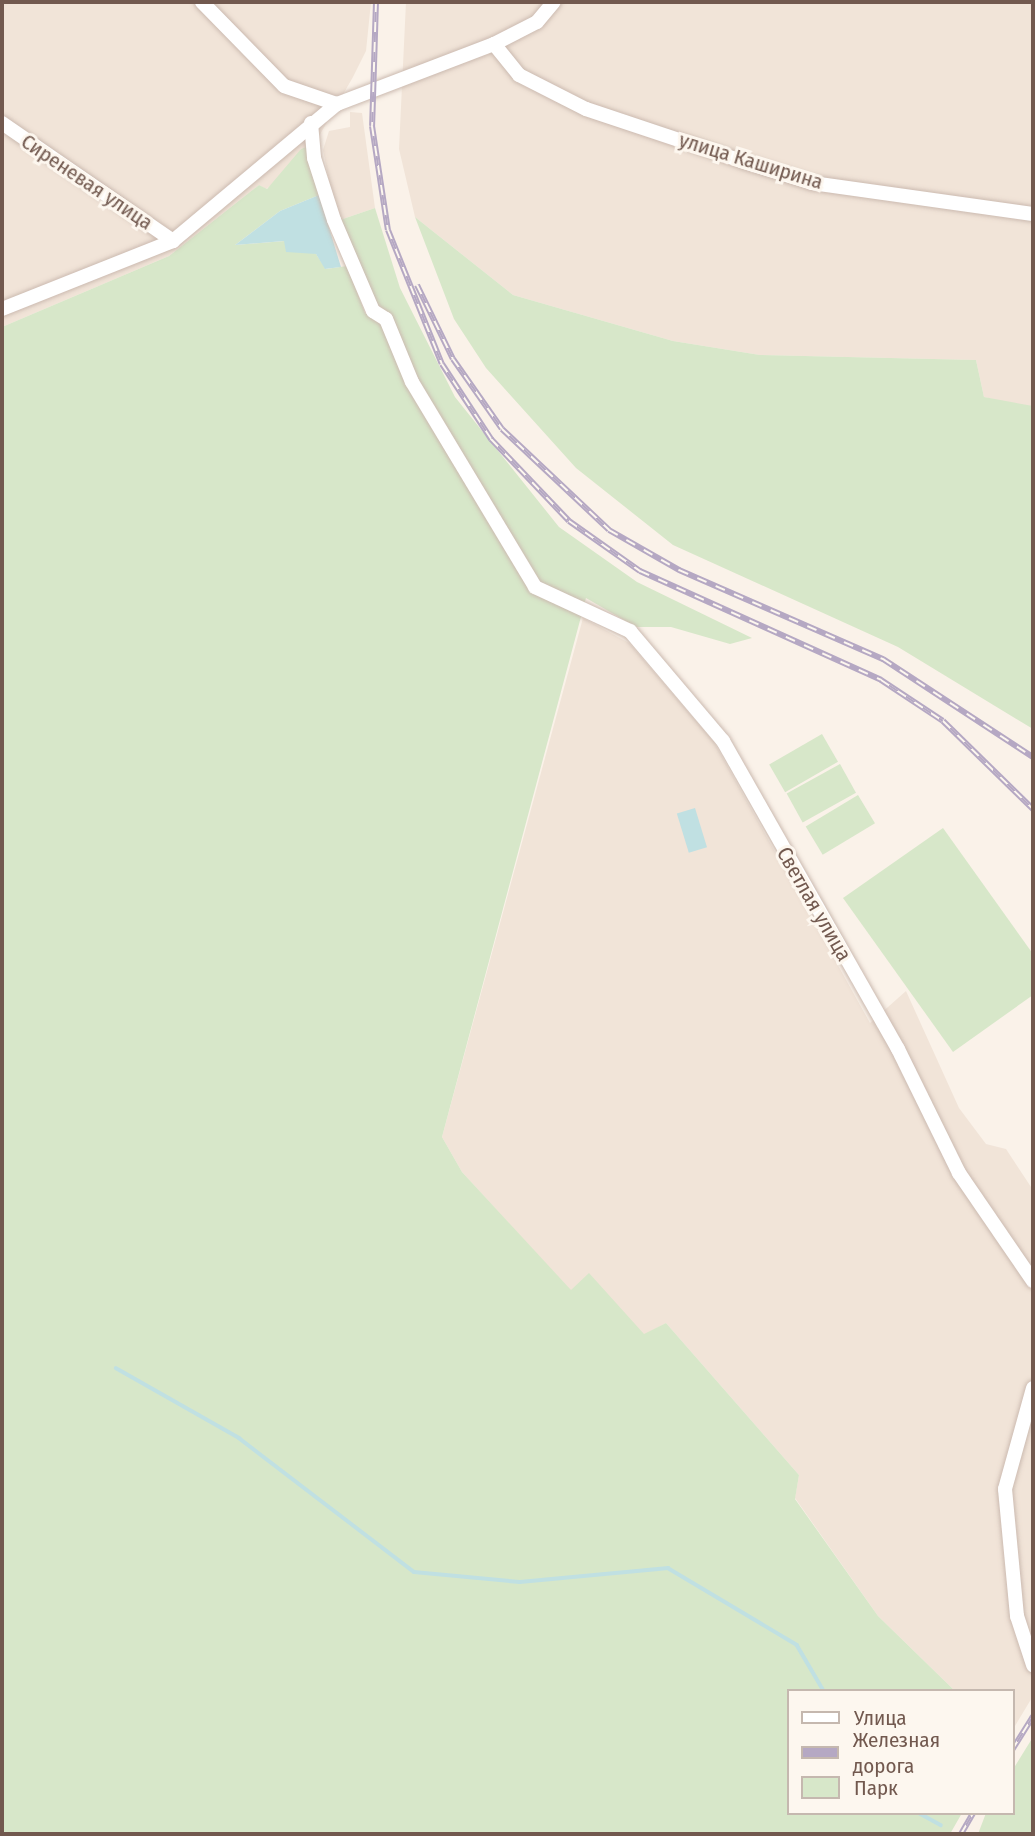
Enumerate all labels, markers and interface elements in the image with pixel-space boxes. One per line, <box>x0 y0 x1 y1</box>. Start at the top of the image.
street label: улица Каширина <box>676 127 826 195</box>
street label: Сиреневая улица <box>16 129 158 235</box>
street label: Светлая улица <box>771 843 857 965</box>
legend <box>786 1689 1014 1815</box>
text: Улица <box>854 1705 907 1731</box>
text: Железная дорога <box>853 1727 940 1779</box>
text: Парк <box>854 1775 898 1801</box>

